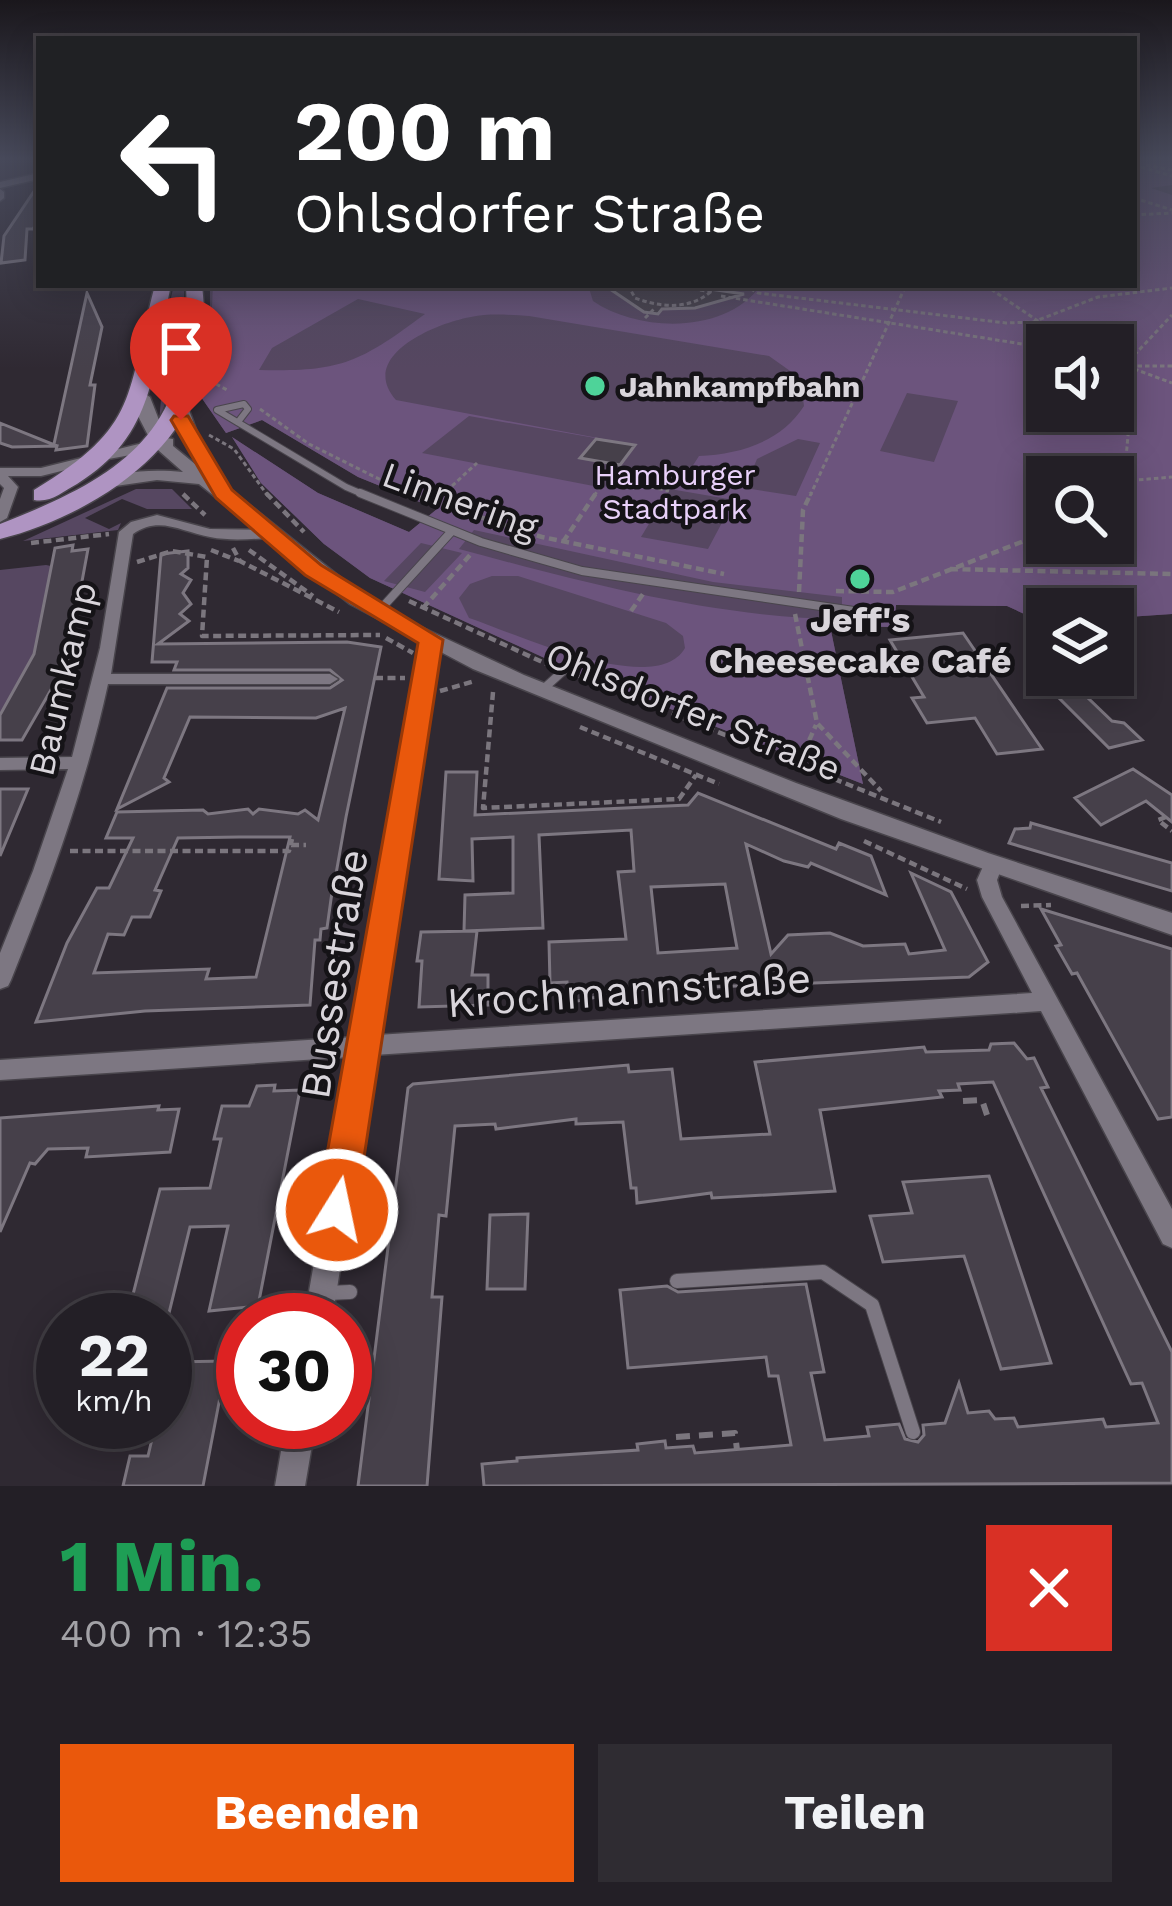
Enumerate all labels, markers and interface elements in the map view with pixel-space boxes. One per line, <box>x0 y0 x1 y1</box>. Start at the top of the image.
text: 200 m <box>294 82 555 180</box>
icon: left <box>96 84 252 240</box>
text: Ohlsdorfer Straße <box>294 182 765 245</box>
pin <box>130 297 232 420</box>
icon: arrive <box>148 315 214 381</box>
map controls <box>1026 324 1134 696</box>
button: sound <box>1026 324 1134 432</box>
place label: Jahnkampfbahn <box>619 369 860 404</box>
marker: Jahnkampfbahn <box>582 373 608 399</box>
street label: Linnering <box>377 454 544 549</box>
button: search <box>1026 456 1134 564</box>
park label: Hamburger Stadtpark <box>594 457 756 526</box>
marker: Jeff's Cheesecake Café <box>847 566 873 592</box>
street label: Baumkamp <box>20 578 106 780</box>
button: layers <box>1026 588 1134 696</box>
place label: Jeff's Cheesecake Café <box>708 599 1012 682</box>
street label: Ohlsdorfer Straße <box>540 634 846 790</box>
street label: Bussestraße <box>290 846 378 1102</box>
street label: Krochmannstraße <box>445 953 813 1027</box>
position arrow <box>274 1147 400 1273</box>
speed limit sign: 30 <box>216 1293 372 1449</box>
text: 22 <box>78 1320 150 1391</box>
text: km/h <box>75 1383 153 1418</box>
text: 1 Min. <box>60 1524 264 1608</box>
button: close <box>986 1525 1112 1651</box>
text: 400 m · 12:35 <box>60 1611 312 1656</box>
button: Beenden <box>60 1744 574 1882</box>
button: Teilen <box>598 1744 1112 1882</box>

